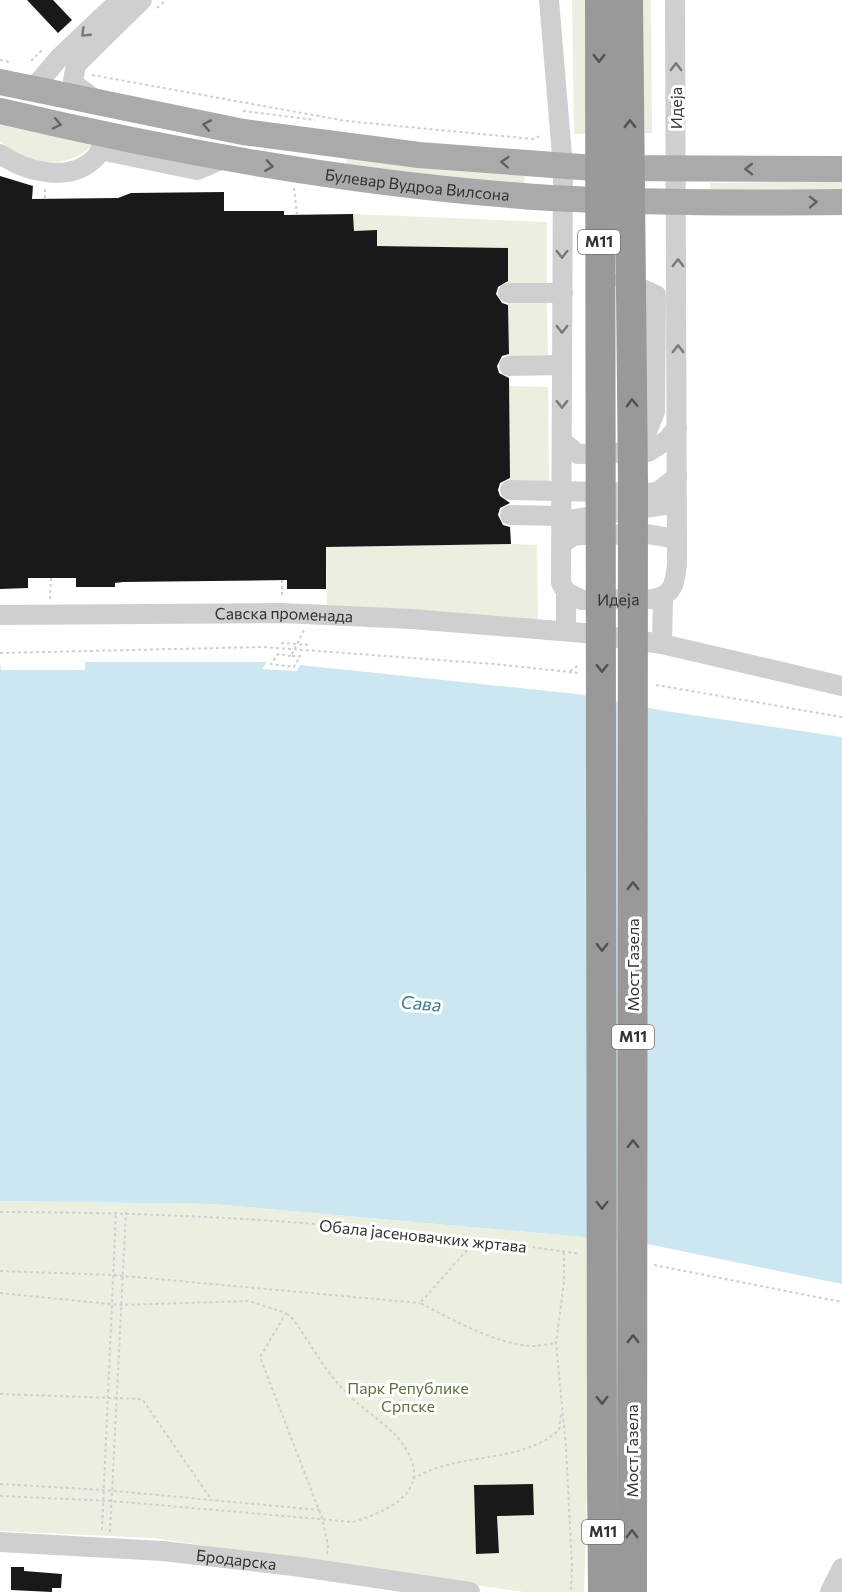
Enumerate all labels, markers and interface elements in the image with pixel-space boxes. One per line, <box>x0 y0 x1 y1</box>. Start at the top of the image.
one-way arrow <box>81 26 92 37</box>
one-way arrow <box>593 54 605 63</box>
one-way arrow <box>670 63 682 72</box>
street label: Идеја <box>666 87 685 129</box>
one-way arrow <box>52 117 62 130</box>
one-way arrow <box>202 119 212 132</box>
one-way arrow <box>624 120 637 129</box>
one-way arrow <box>500 156 509 169</box>
one-way arrow <box>264 160 273 172</box>
one-way arrow <box>745 163 754 175</box>
street label: Булевар Вудроа Вилсона <box>324 164 510 204</box>
one-way arrow <box>809 196 818 208</box>
road number: M11 <box>578 230 620 254</box>
one-way arrow <box>556 250 569 259</box>
one-way arrow <box>672 258 684 267</box>
one-way arrow <box>556 324 568 333</box>
one-way arrow <box>672 344 684 353</box>
one-way arrow <box>556 399 569 408</box>
one-way arrow <box>626 399 638 408</box>
street label: Идеја <box>597 589 639 609</box>
street label: Савска променада <box>215 603 354 625</box>
one-way arrow <box>596 664 608 673</box>
one-way arrow <box>627 881 639 890</box>
street label: Мост Газела <box>623 918 642 1012</box>
one-way arrow <box>596 943 608 952</box>
water label: Сава <box>400 990 442 1016</box>
road number: M11 <box>612 1025 654 1049</box>
one-way arrow <box>627 1139 639 1148</box>
one-way arrow <box>596 1201 608 1210</box>
street label: Обала јасеновачких жртава <box>319 1215 528 1256</box>
one-way arrow <box>626 1334 639 1343</box>
park label: Парк Републике Српске <box>347 1378 469 1415</box>
one-way arrow <box>596 1396 608 1405</box>
street label: Мост Газела <box>622 1404 641 1498</box>
road number: M11 <box>582 1520 624 1544</box>
one-way arrow <box>626 1529 638 1538</box>
street label: Бродарска <box>195 1545 277 1573</box>

